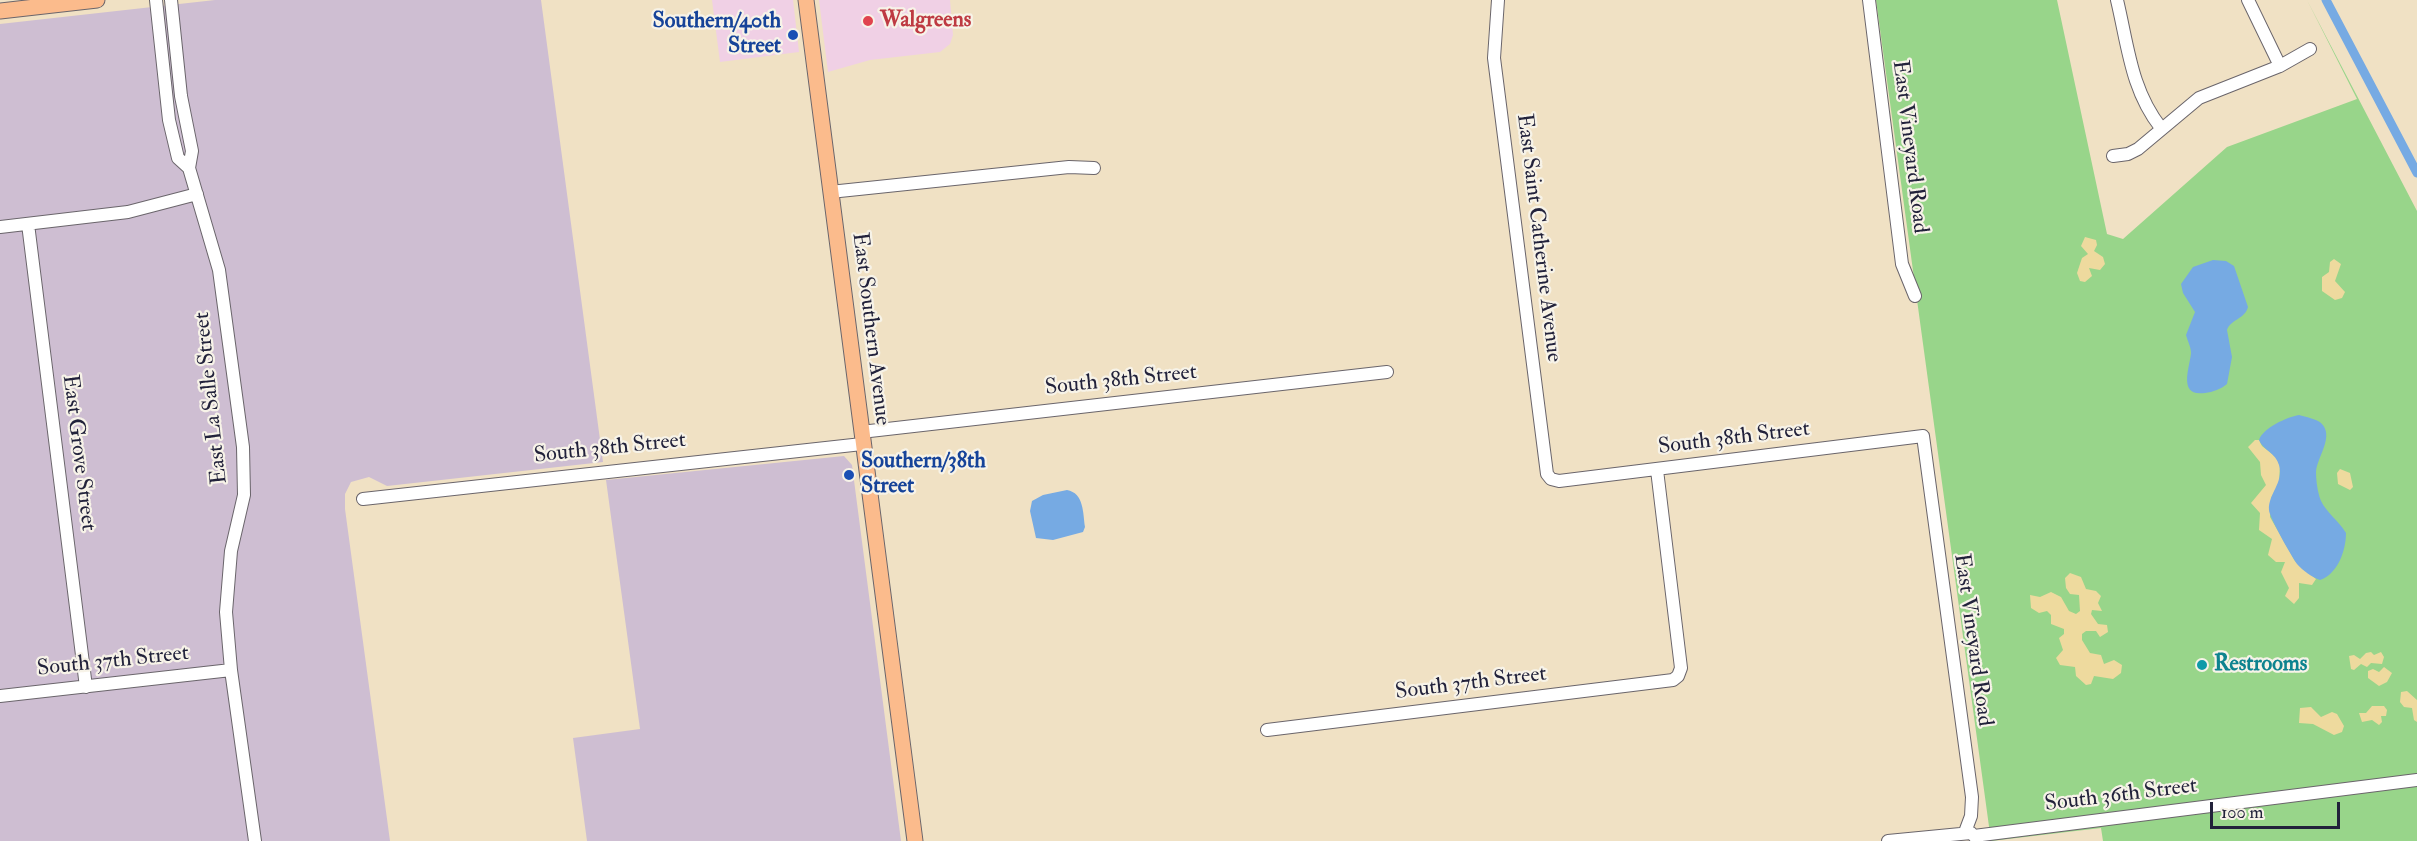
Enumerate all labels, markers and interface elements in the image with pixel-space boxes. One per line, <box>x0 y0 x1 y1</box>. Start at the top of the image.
place label: Walgreens <box>880 8 971 34</box>
place label: Southern/40th Street <box>652 9 781 60</box>
marker: Walgreens <box>861 14 875 28</box>
marker: Southern/40th Street <box>786 28 800 42</box>
street label: East Vineyard Road <box>1885 59 1933 235</box>
street label: East Saint Catherine Avenue <box>1510 112 1566 364</box>
street label: East Southern Avenue <box>845 231 895 427</box>
street label: East La Salle Street <box>190 311 234 485</box>
street label: South 38th Street <box>1044 360 1198 402</box>
street label: East Grove Street <box>55 373 101 533</box>
street label: South 38th Street <box>1657 417 1811 461</box>
street label: South 38th Street <box>533 428 687 470</box>
place label: Southern/38th Street <box>861 449 986 500</box>
marker: Southern/38th Street <box>842 468 856 482</box>
street label: East Vineyard Road <box>1947 552 1997 728</box>
street label: South 37th Street <box>36 641 190 683</box>
place label: Restrooms <box>2214 652 2307 678</box>
marker: Restrooms <box>2195 658 2209 672</box>
street label: South 37th Street <box>1394 662 1548 706</box>
street label: South 36th Street <box>2043 774 2199 818</box>
scale bar <box>2213 790 2344 828</box>
text: 100 m <box>2221 801 2264 824</box>

